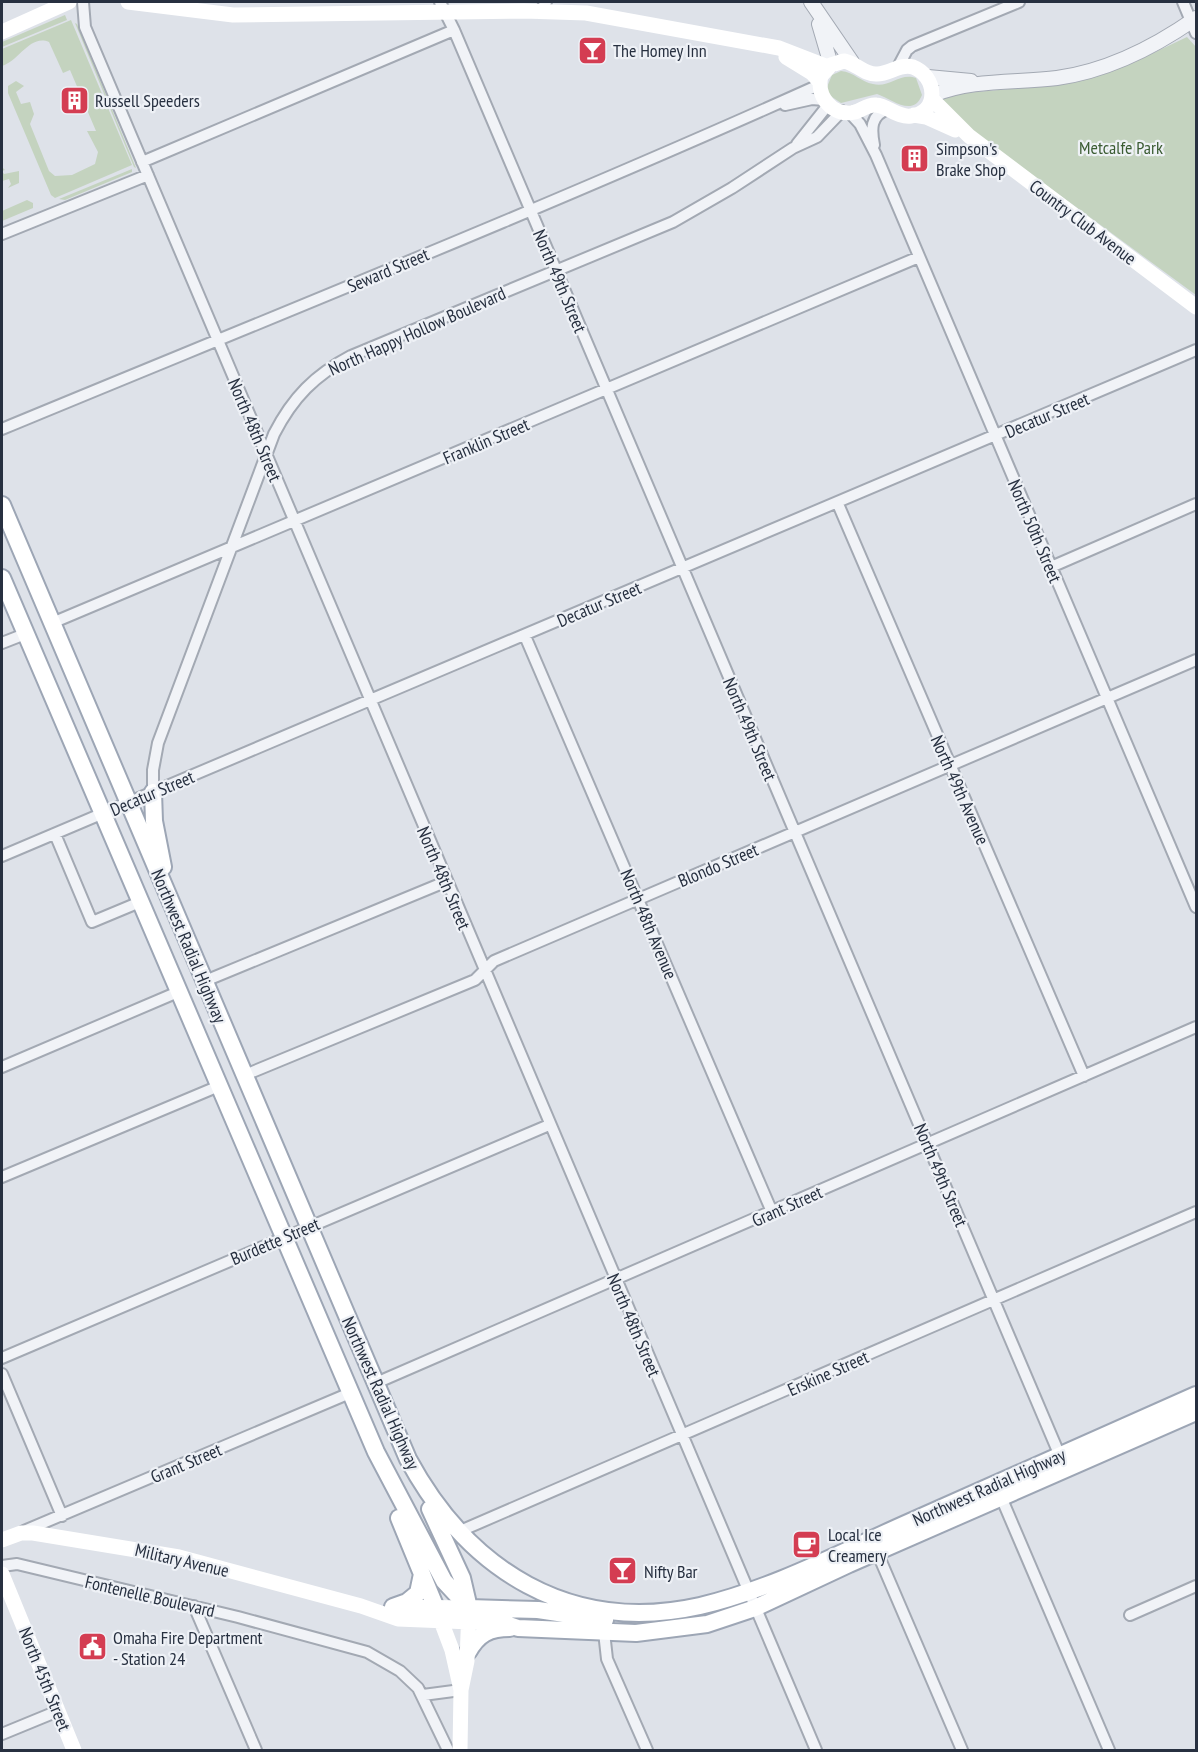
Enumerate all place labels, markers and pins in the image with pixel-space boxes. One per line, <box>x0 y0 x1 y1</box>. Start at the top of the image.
bar icon: The Homey Inn <box>576 34 608 66</box>
place label: The Homey Inn <box>613 39 707 62</box>
building icon: Russell Speeders <box>58 84 90 116</box>
place label: Russell Speeders <box>95 89 200 112</box>
place label: Simpson's Brake Shop <box>936 137 1006 181</box>
building icon: Simpson's Brake Shop <box>899 142 931 174</box>
place label: Local Ice Creamery <box>828 1523 887 1567</box>
cafe icon: Local Ice Creamery <box>791 1528 823 1560</box>
bar icon: Nifty Bar <box>607 1555 639 1587</box>
place label: Nifty Bar <box>644 1560 698 1583</box>
place label: Omaha Fire Department - Station 24 <box>113 1626 263 1670</box>
public building icon: Omaha Fire Department - Station 24 <box>76 1631 108 1663</box>

